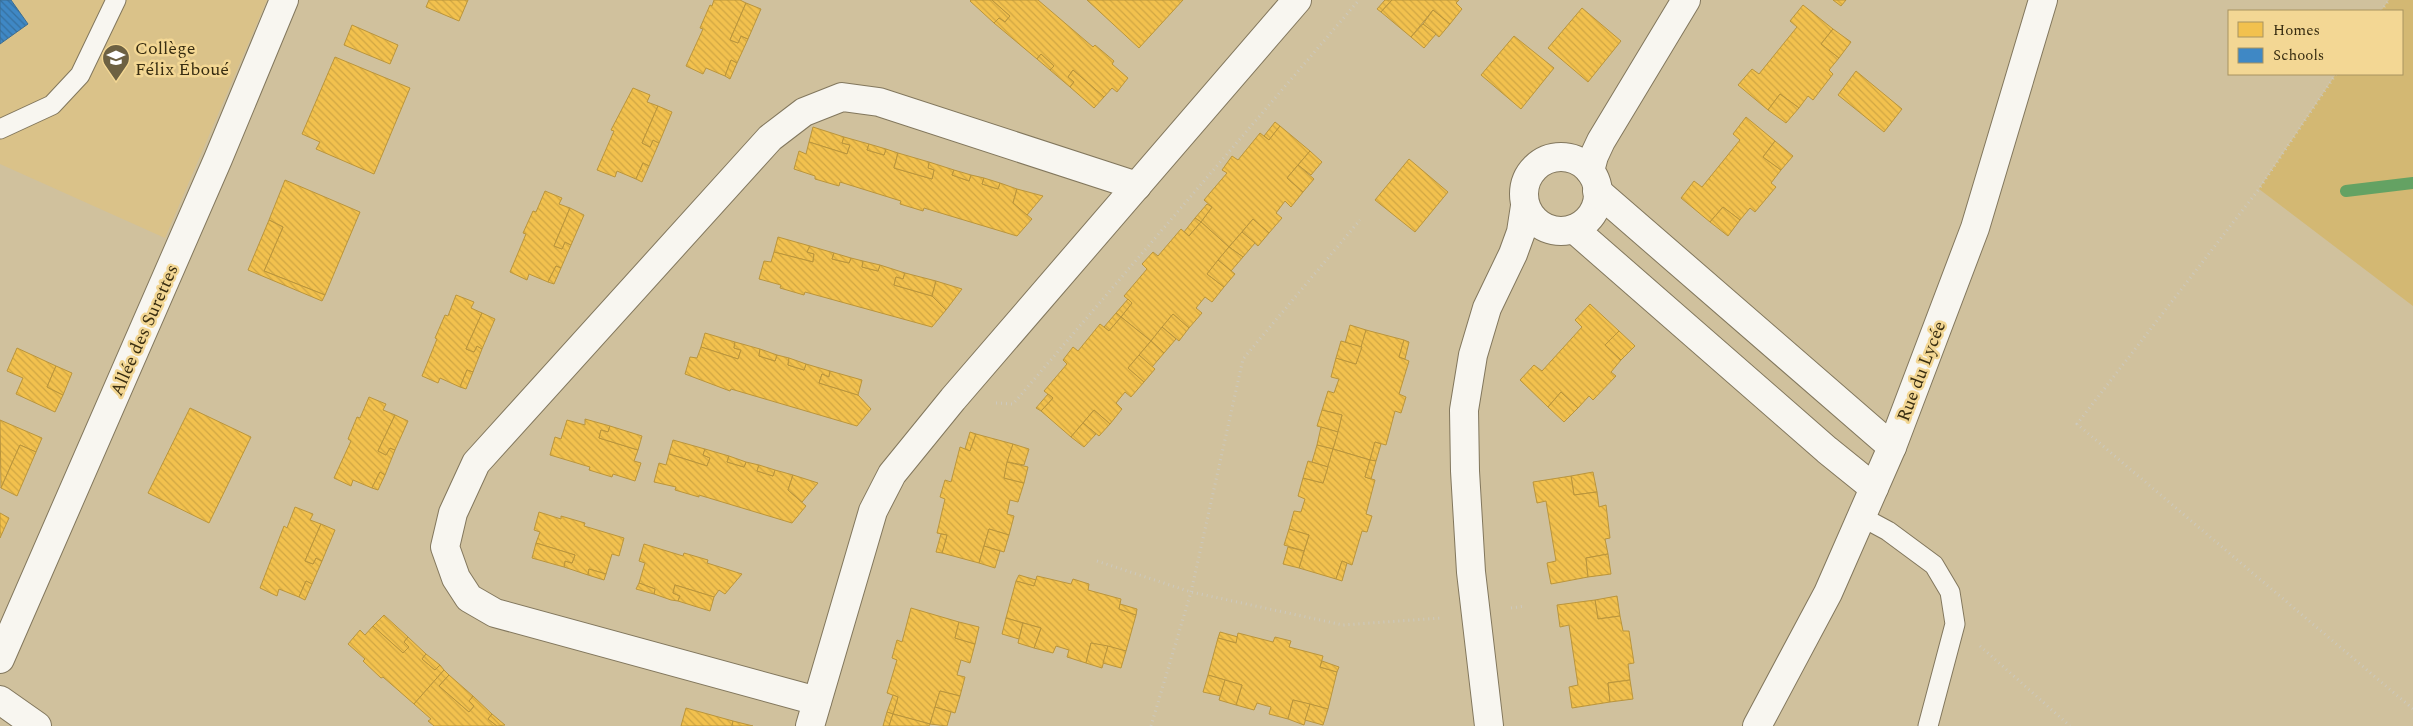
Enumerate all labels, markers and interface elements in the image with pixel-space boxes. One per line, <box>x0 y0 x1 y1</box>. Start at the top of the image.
legend <box>2228 10 2403 75</box>
text: Homes <box>2273 19 2320 42</box>
place label: Collège Félix Éboué <box>135 35 229 83</box>
school or university icon: Collège Félix Éboué <box>101 43 131 82</box>
text: Schools <box>2273 44 2324 67</box>
street label: Allée des Surettes <box>103 260 186 400</box>
street label: Rue du Lycée <box>1890 317 1953 425</box>

